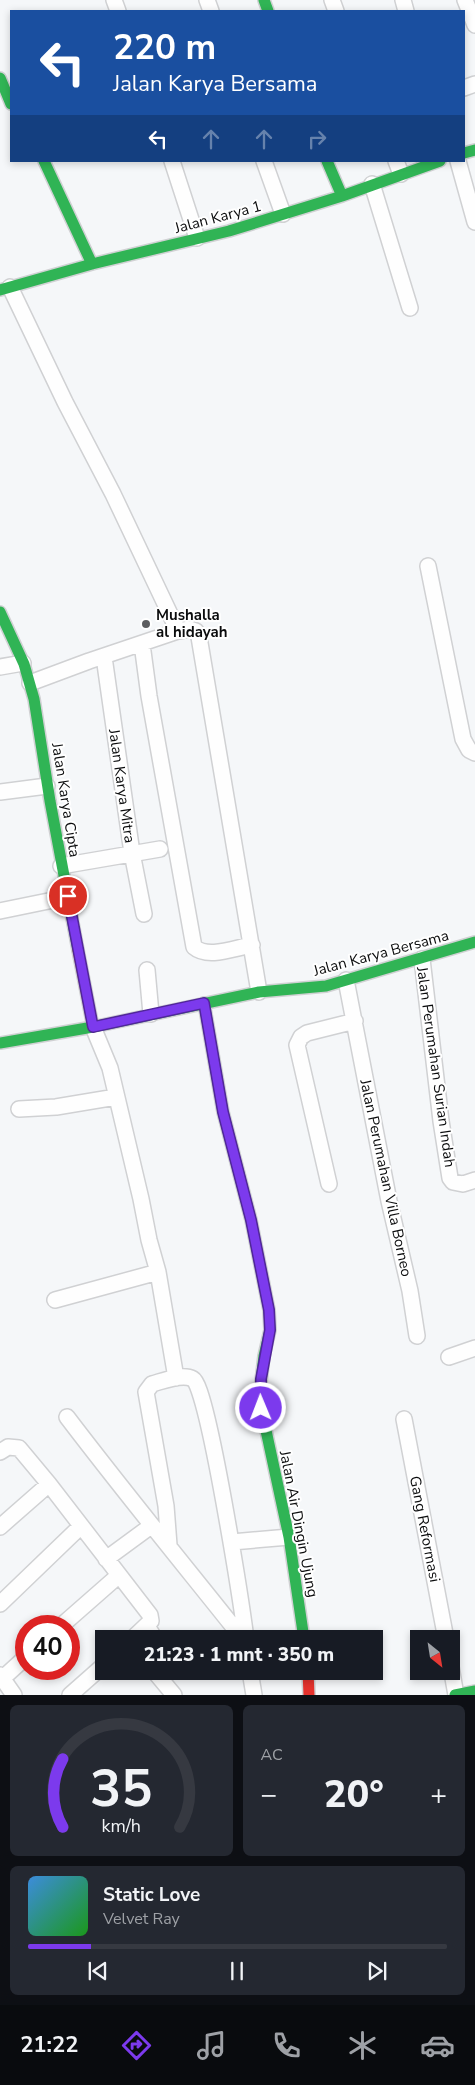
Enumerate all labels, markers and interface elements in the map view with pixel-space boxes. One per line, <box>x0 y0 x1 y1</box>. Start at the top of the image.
text: 220 m <box>113 24 216 71</box>
icon: left <box>30 30 95 95</box>
text: Jalan Karya Bersama <box>113 69 318 99</box>
icon: left <box>144 125 172 153</box>
icon: ahead <box>197 125 225 153</box>
icon: ahead <box>250 125 278 153</box>
icon: right <box>303 125 331 153</box>
street label: Jalan Karya 1 <box>171 196 264 238</box>
place label: Mushalla al hidayah <box>156 605 228 642</box>
marker: Mushalla al hidayah <box>140 618 152 630</box>
street label: Jalan Karya Mitra <box>104 727 140 844</box>
street label: Jalan Karya Cipta <box>47 740 85 859</box>
pin <box>47 875 89 917</box>
icon: arrive <box>54 882 82 910</box>
street label: Jalan Karya Bersama <box>310 925 451 981</box>
street label: Jalan Perumahan Surian Indah <box>412 964 460 1169</box>
street label: Jalan Perumahan Villa Borneo <box>355 1076 417 1279</box>
position arrow <box>234 1381 286 1433</box>
street label: Jalan Air Dingin Ujung <box>275 1448 323 1599</box>
street label: Gang Reformasi <box>405 1474 445 1584</box>
speed limit sign: 40 <box>15 1615 80 1680</box>
north arrow <box>410 1630 460 1680</box>
map controls <box>410 1630 460 1680</box>
text: 21:23 · 1 mnt · 350 m <box>144 1642 334 1668</box>
text: AC <box>261 1744 283 1766</box>
text: 35 <box>90 1753 152 1824</box>
text: 20° <box>324 1769 384 1820</box>
text: − <box>261 1776 277 1814</box>
text: + <box>430 1776 447 1814</box>
text: km/h <box>102 1814 141 1838</box>
text: Static Love <box>103 1882 200 1908</box>
text: Velvet Ray <box>103 1908 180 1930</box>
icon: previous <box>84 1957 112 1985</box>
icon: pause <box>223 1957 251 1985</box>
icon: next <box>363 1957 391 1985</box>
icon: directions <box>119 2028 154 2063</box>
icon: music <box>194 2028 229 2063</box>
icon: phone <box>269 2028 304 2063</box>
icon: climate <box>345 2028 380 2063</box>
icon: car <box>420 2028 455 2063</box>
text: 21:22 <box>20 2030 78 2060</box>

